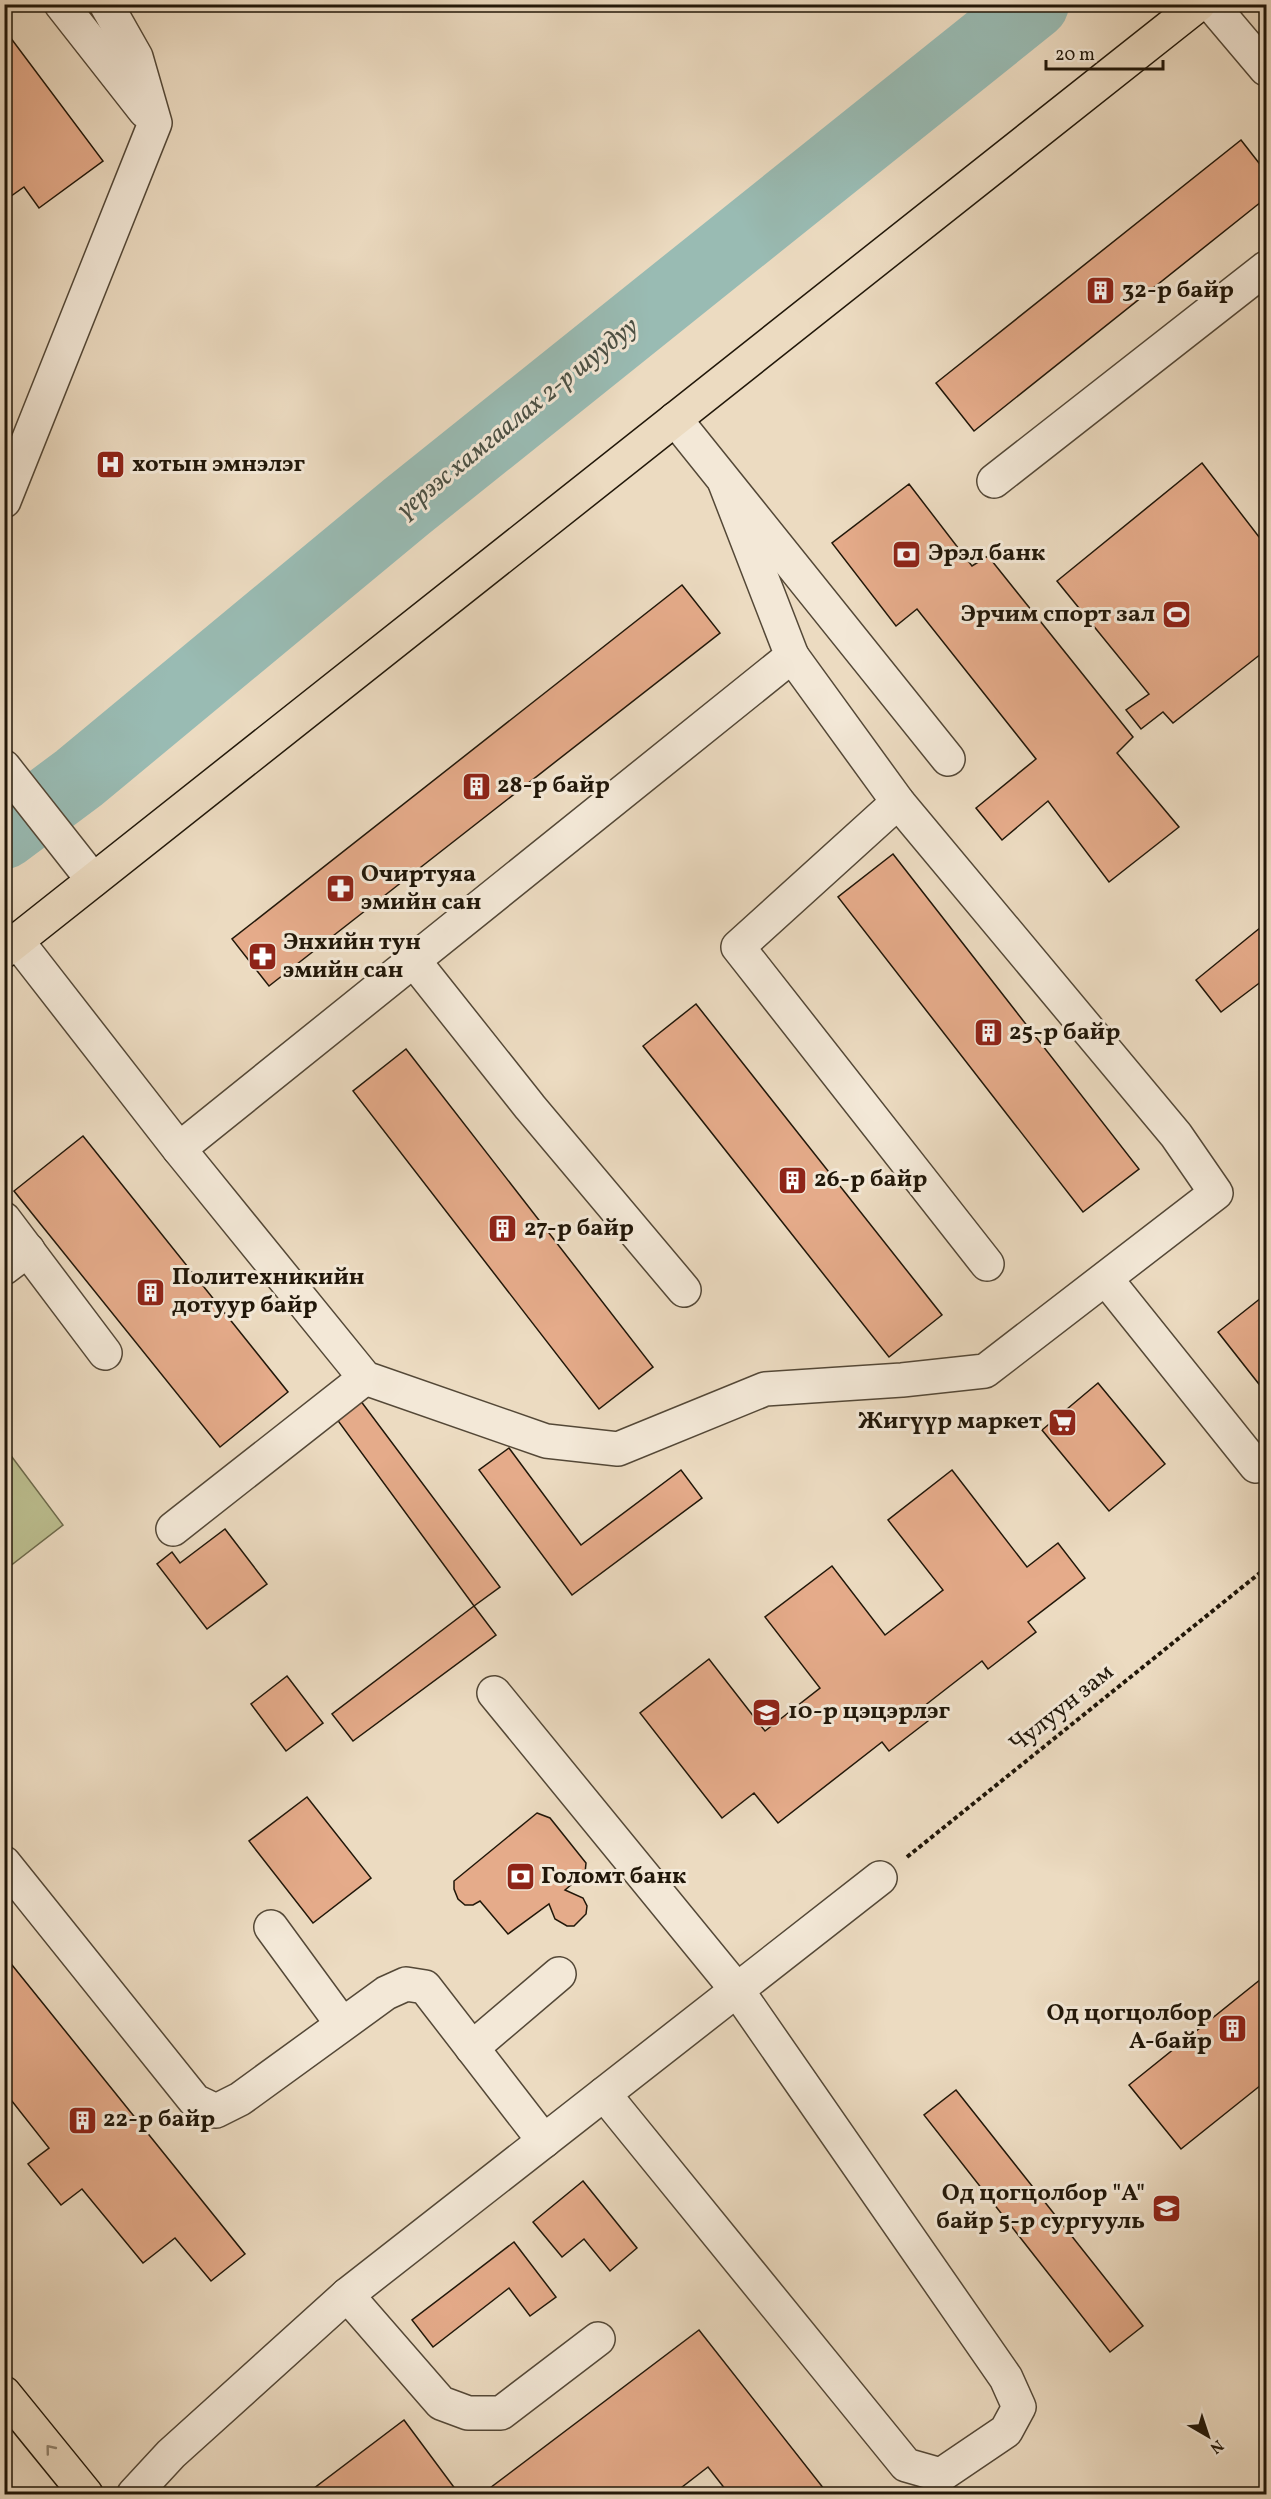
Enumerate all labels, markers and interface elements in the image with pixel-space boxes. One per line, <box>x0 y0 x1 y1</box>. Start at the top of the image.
scale bar <box>1046 33 1163 71</box>
text: 20 m <box>1055 43 1095 68</box>
place label: 32-р байр <box>1122 274 1234 308</box>
building icon: 32-р байр <box>1085 275 1117 307</box>
water label: үерээс хамгаалах 2-р шуудуу <box>389 309 647 527</box>
place label: хотын эмнэлэг <box>132 448 305 482</box>
hospital icon: хотын эмнэлэг <box>95 449 127 481</box>
place label: Эрэл банк <box>928 537 1045 571</box>
bank icon: Эрэл банк <box>891 538 923 570</box>
place label: Эрчим спорт зал <box>961 598 1155 632</box>
sports icon: Эрчим спорт зал <box>1160 599 1192 631</box>
place label: 28-р байр <box>497 769 610 803</box>
building icon: 28-р байр <box>460 770 492 802</box>
place label: Очиртуяа эмийн сан <box>361 858 481 920</box>
pharmacy icon: Очиртуяа эмийн сан <box>324 873 356 905</box>
place label: Энхийн тун эмийн сан <box>283 926 421 988</box>
pharmacy icon: Энхийн тун эмийн сан <box>246 941 278 973</box>
place label: 25-р байр <box>1009 1016 1120 1050</box>
building icon: 25-р байр <box>972 1017 1004 1049</box>
place label: 26-р байр <box>814 1163 927 1197</box>
building icon: 26-р байр <box>777 1164 809 1196</box>
place label: 27-р байр <box>524 1212 634 1246</box>
building icon: 27-р байр <box>487 1213 519 1245</box>
place label: Политехникийн дотуур байр <box>172 1261 364 1323</box>
building icon: Политехникийн дотуур байр <box>135 1276 167 1308</box>
place label: Жигүүр маркет <box>858 1405 1042 1439</box>
supermarket icon: Жигүүр маркет <box>1047 1406 1079 1438</box>
street label: Чулуун зам <box>1003 1656 1121 1762</box>
place label: 10-р цэцэрлэг <box>788 1695 950 1729</box>
school or university icon: 10-р цэцэрлэг <box>751 1696 783 1728</box>
place label: Голомт банк <box>541 1860 686 1894</box>
bank icon: Голомт банк <box>504 1861 536 1893</box>
place label: Од цогцолбор А-байр <box>1046 1997 1212 2059</box>
building icon: Од цогцолбор А-байр <box>1217 2012 1249 2044</box>
place label: 22-р байр <box>103 2103 215 2137</box>
building icon: 22-р байр <box>66 2104 98 2136</box>
place label: Од цогцолбор "А" байр 5-р сургууль <box>936 2177 1145 2239</box>
school or university icon: Од цогцолбор "А" байр 5-р сургууль <box>1150 2192 1182 2224</box>
north arrow <box>1178 2406 1238 2466</box>
text: N <box>1204 2434 1228 2459</box>
one-way arrow <box>46 2445 57 2456</box>

